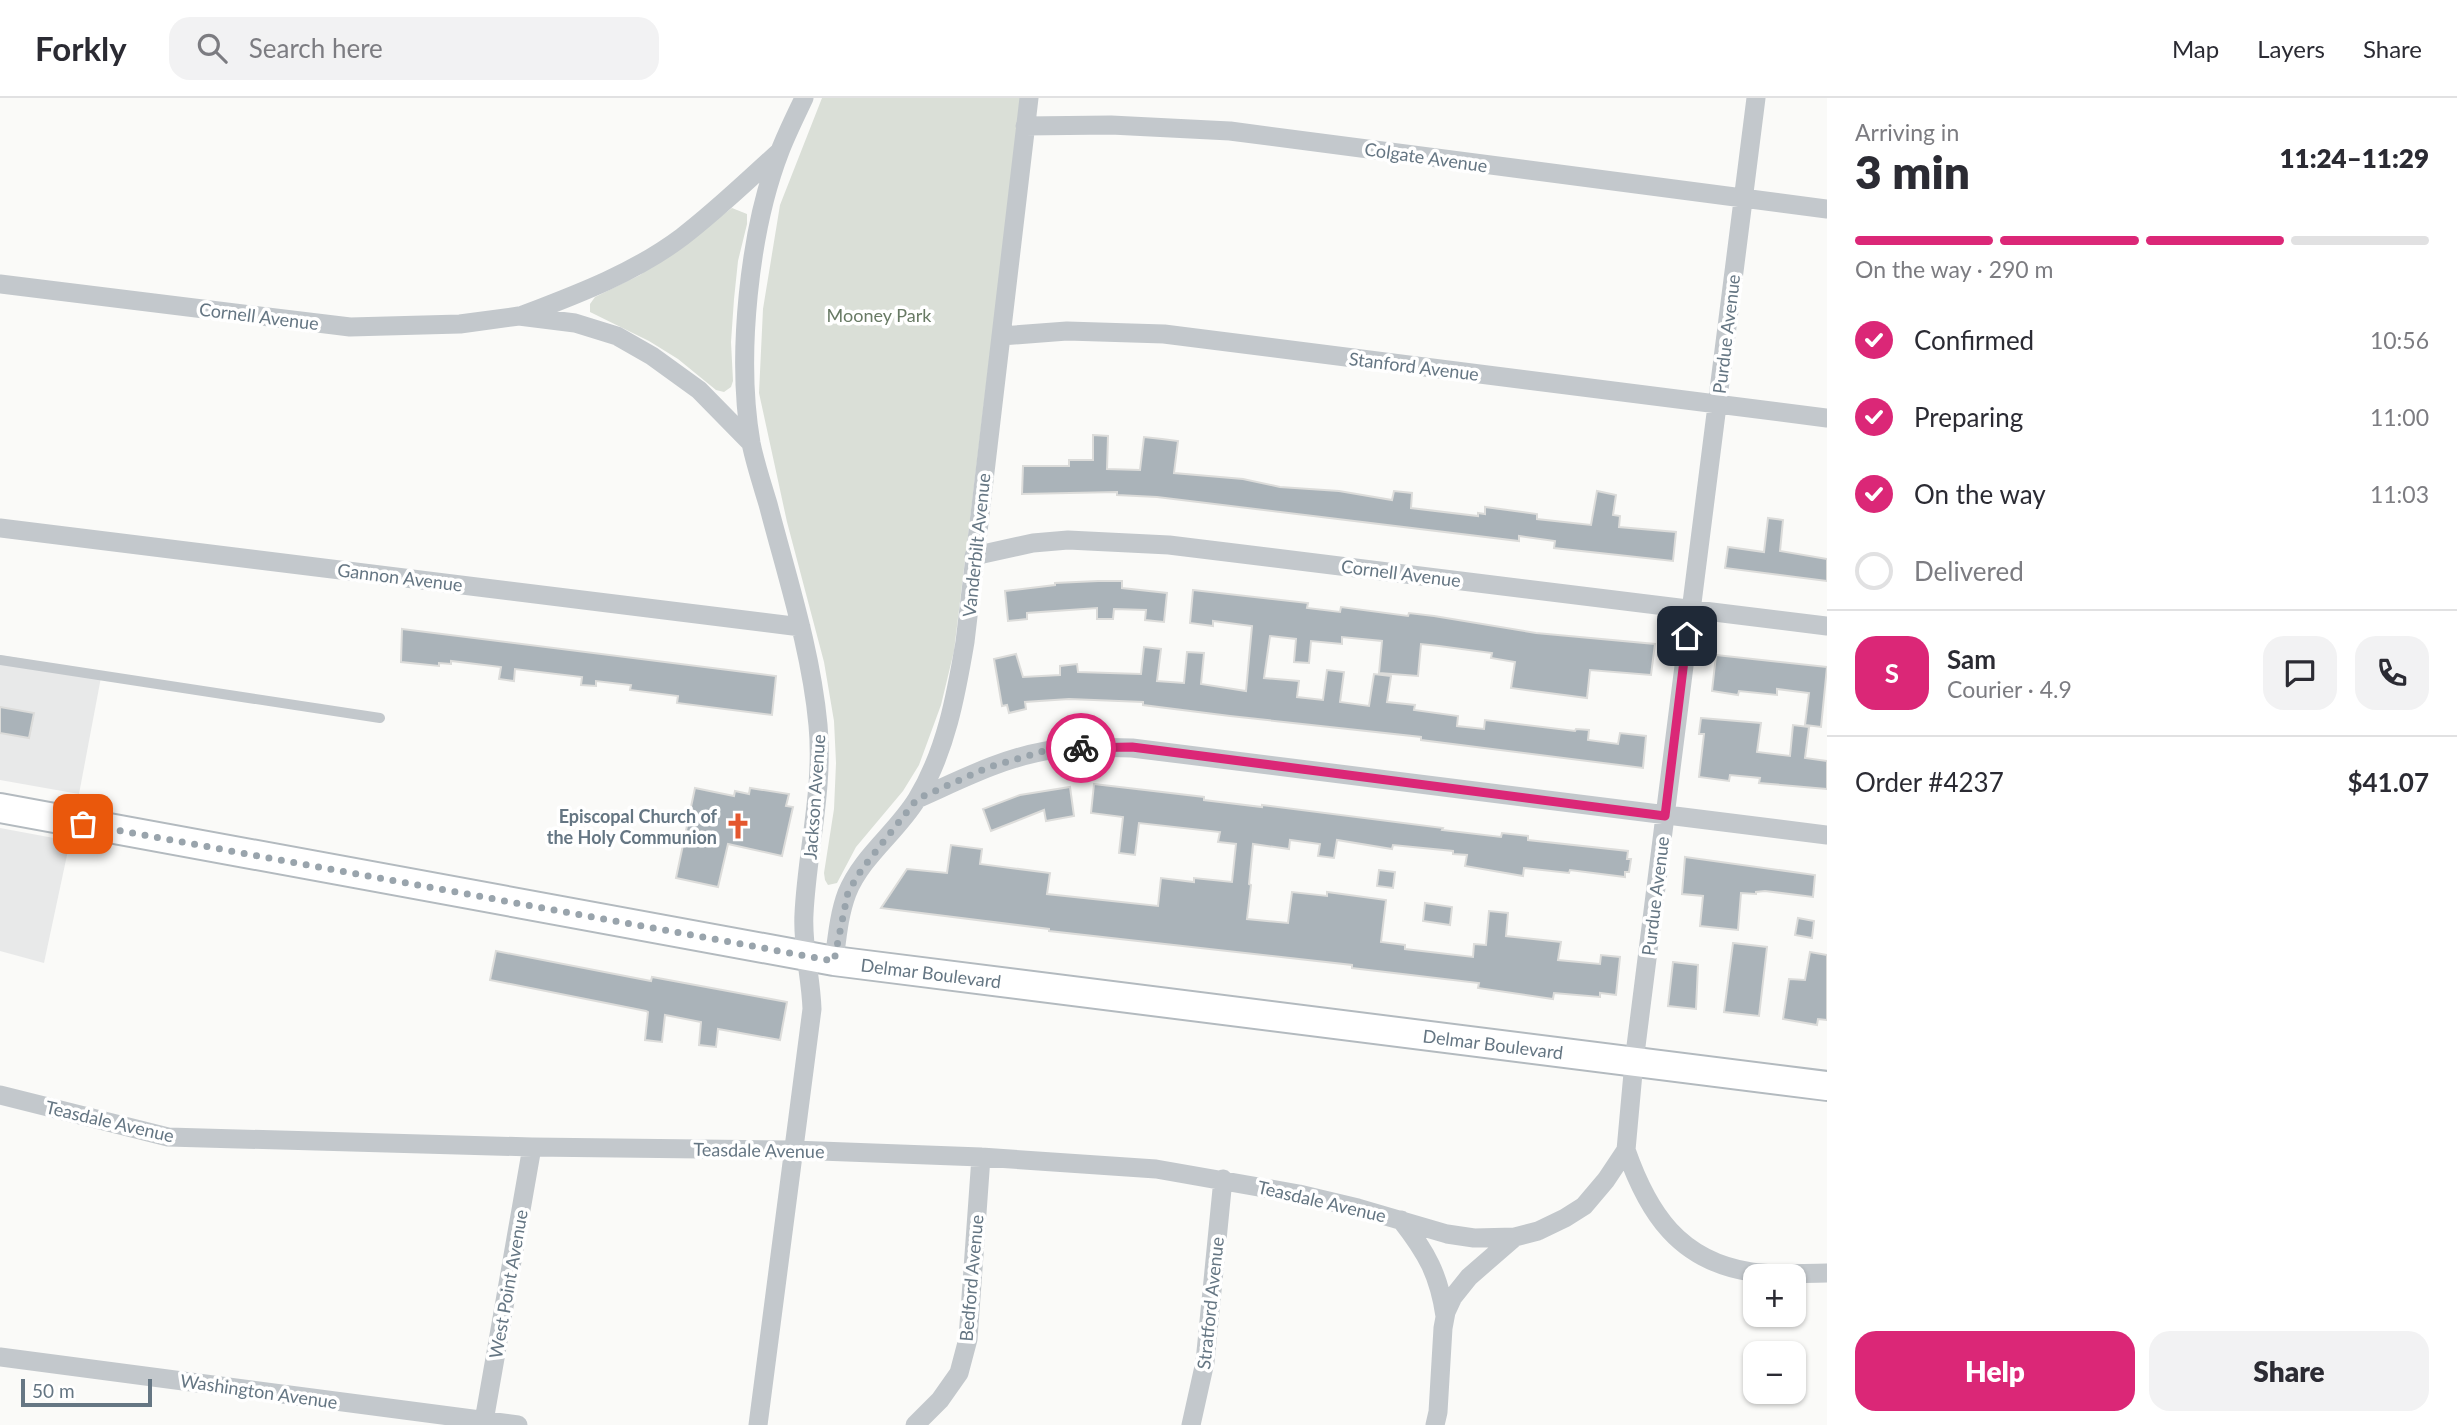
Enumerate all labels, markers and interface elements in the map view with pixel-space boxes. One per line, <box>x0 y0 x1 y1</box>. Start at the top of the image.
search box <box>169 17 659 80</box>
text: Forkly <box>35 28 127 68</box>
icon: search <box>193 29 231 67</box>
text: Search here <box>249 32 383 64</box>
text: Map <box>2172 34 2219 63</box>
text: Layers <box>2257 34 2325 63</box>
text: Share <box>2363 34 2422 63</box>
text: Arriving in <box>1855 118 1959 146</box>
street label: Colgate Avenue <box>1363 137 1489 177</box>
text: 11:24–11:29 <box>2279 142 2429 174</box>
text: 3 min <box>1855 144 1970 199</box>
text: On the way · 290 m <box>1855 255 2054 283</box>
street label: Purdue Avenue <box>1708 273 1744 395</box>
street label: Cornell Avenue <box>198 298 320 334</box>
park label: Mooney Park <box>827 304 932 326</box>
icon: check <box>1855 321 1893 359</box>
text: Confirmed <box>1914 324 2034 356</box>
text: 10:56 <box>2370 326 2429 354</box>
street label: Stanford Avenue <box>1348 347 1480 385</box>
icon: check <box>1855 398 1893 436</box>
text: Preparing <box>1914 401 2023 433</box>
text: 11:00 <box>2370 403 2429 431</box>
street label: Vanderbilt Avenue <box>957 472 995 618</box>
icon: check <box>1855 475 1893 513</box>
text: On the way <box>1914 478 2046 510</box>
text: 11:03 <box>2370 480 2429 508</box>
street label: Cornell Avenue <box>1340 555 1462 591</box>
text: Delivered <box>1914 555 2024 587</box>
street label: Gannon Avenue <box>336 558 464 596</box>
pin <box>1657 606 1717 666</box>
icon: home <box>1668 617 1706 655</box>
button: chat <box>2263 636 2337 710</box>
button: phone <box>2355 636 2429 710</box>
text: Sam <box>1947 643 1996 675</box>
text: S <box>1885 657 1899 689</box>
text: Courier · 4.9 <box>1947 675 2072 703</box>
courier <box>1046 713 1116 783</box>
icon: bike <box>1062 729 1100 767</box>
street label: Jackson Avenue <box>799 734 829 860</box>
text: Order #4237 <box>1855 766 2004 798</box>
text: $41.07 <box>2347 766 2429 798</box>
pin <box>53 794 113 854</box>
icon: bag <box>64 805 102 843</box>
place label: Episcopal Church of the Holy Communion <box>547 805 718 848</box>
church icon: Episcopal Church of the Holy Communion <box>723 811 753 841</box>
street label: Purdue Avenue <box>1637 835 1673 957</box>
street label: Delmar Boulevard <box>859 953 1003 993</box>
street label: Delmar Boulevard <box>1421 1024 1565 1064</box>
street label: Teasdale Avenue <box>44 1096 176 1146</box>
street label: Teasdale Avenue <box>693 1138 825 1162</box>
street label: Teasdale Avenue <box>1256 1176 1388 1226</box>
street label: West Point Avenue <box>484 1208 532 1360</box>
street label: Bedford Avenue <box>954 1214 988 1342</box>
street label: Stratford Avenue <box>1192 1236 1228 1370</box>
map controls <box>1743 1264 1806 1404</box>
button: + <box>1743 1264 1806 1327</box>
button: Help <box>1855 1331 2135 1411</box>
button: Share <box>2149 1331 2429 1411</box>
button: − <box>1743 1341 1806 1404</box>
street label: Washington Avenue <box>179 1369 339 1413</box>
scale bar <box>21 1376 152 1408</box>
text: 50 m <box>32 1379 75 1402</box>

